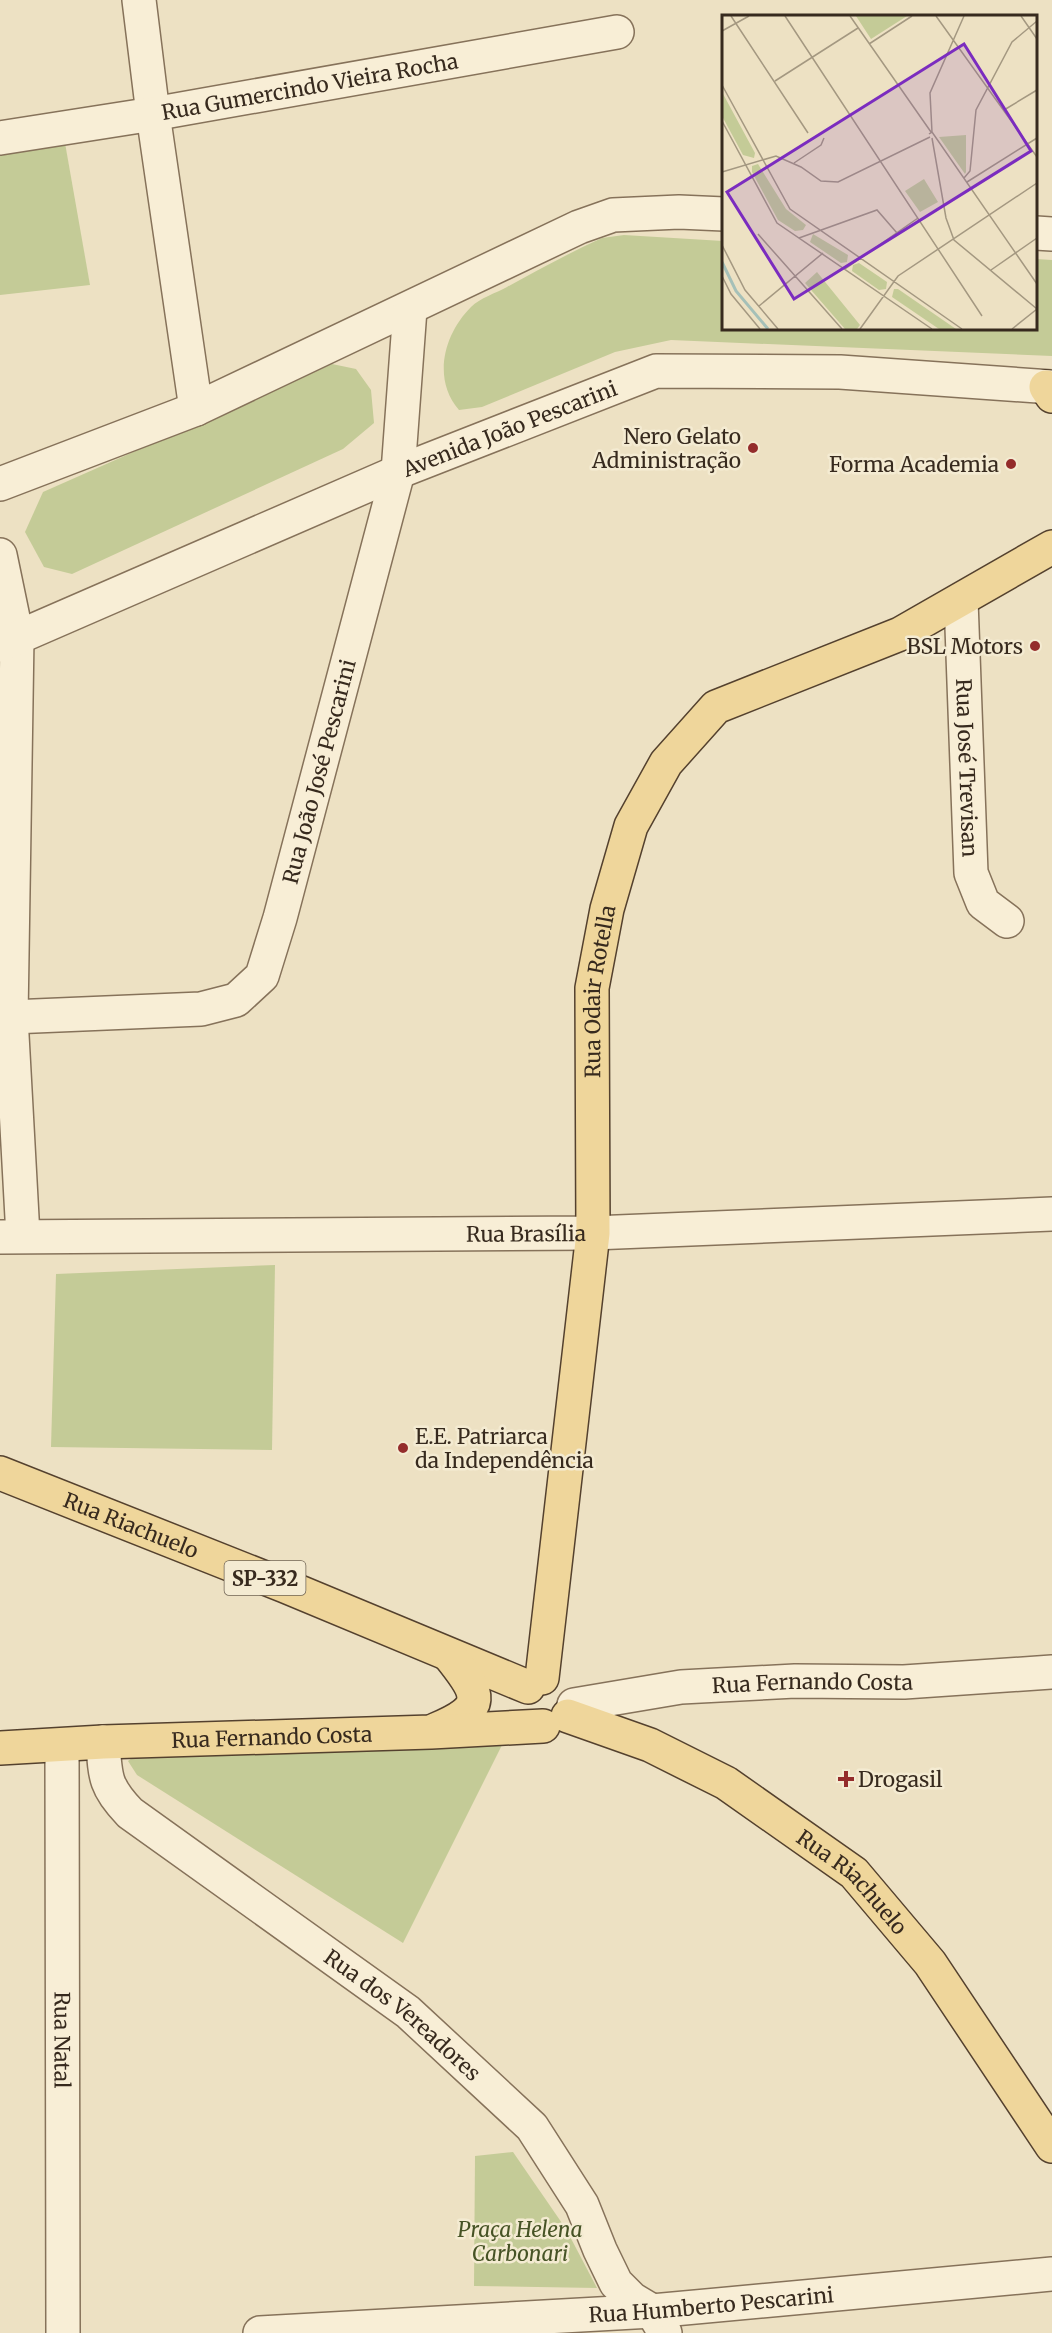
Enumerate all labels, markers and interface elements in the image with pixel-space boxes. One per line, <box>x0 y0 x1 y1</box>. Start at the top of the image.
inset map <box>722 15 1037 330</box>
street label: Rua Gumercindo Vieira Rocha <box>159 47 460 126</box>
street label: Avenida João Pescarini <box>398 374 621 483</box>
place label: Nero Gelato Administração <box>591 423 741 474</box>
marker: Nero Gelato Administração <box>746 441 760 455</box>
place label: Forma Academia <box>829 451 999 478</box>
marker: Forma Academia <box>1004 457 1018 471</box>
place label: BSL Motors <box>906 633 1023 660</box>
marker: BSL Motors <box>1028 639 1042 653</box>
street label: Rua João José Pescarini <box>276 656 361 887</box>
street label: Rua José Trevisan <box>950 678 984 858</box>
street label: Rua Odair Rotella <box>578 903 621 1078</box>
street label: Rua Brasília <box>466 1220 586 1247</box>
place label: E.E. Patriarca da Independência <box>415 1423 594 1474</box>
marker: E.E. Patriarca da Independência <box>396 1441 410 1455</box>
street label: Rua Riachuelo <box>60 1486 203 1564</box>
road number: SP-332 <box>224 1561 306 1595</box>
street label: Rua Fernando Costa <box>711 1667 914 1699</box>
street label: Rua Fernando Costa <box>171 1720 373 1753</box>
place label: Drogasil <box>858 1766 943 1793</box>
marker: Drogasil <box>839 1772 853 1786</box>
street label: Rua Riachuelo <box>792 1823 913 1940</box>
street label: Rua dos Vereadores <box>319 1943 487 2086</box>
street label: Rua Natal <box>49 1991 76 2089</box>
park label: Praça Helena Carbonari <box>458 2216 582 2267</box>
street label: Rua Humberto Pescarini <box>588 2281 835 2328</box>

